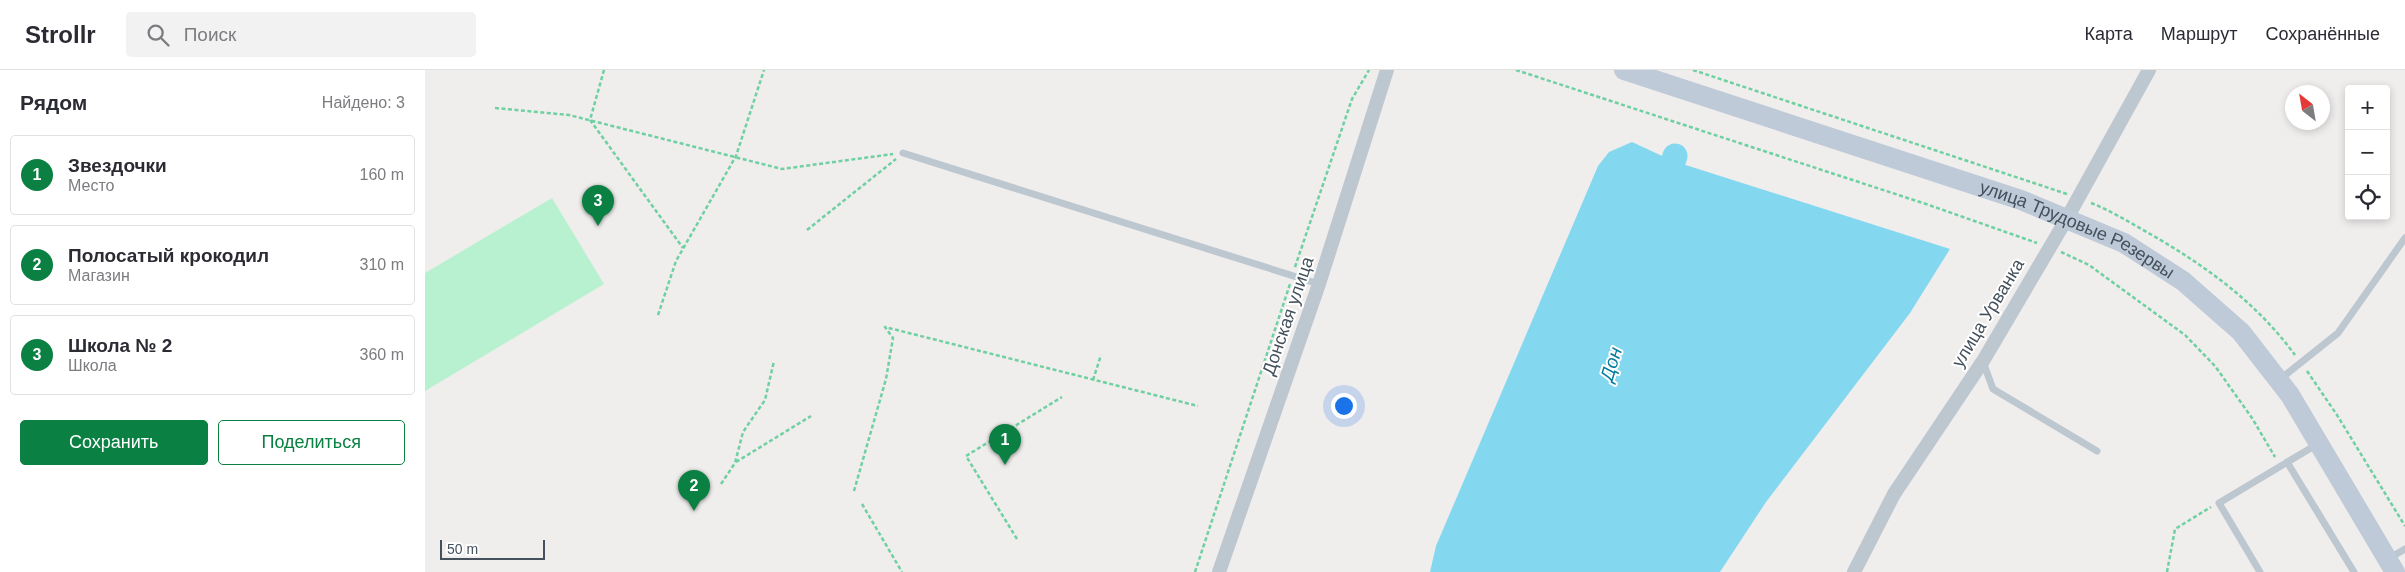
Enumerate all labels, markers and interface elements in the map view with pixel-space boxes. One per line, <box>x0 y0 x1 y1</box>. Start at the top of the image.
search box <box>126 12 476 57</box>
text: Strollr <box>25 21 96 48</box>
icon: search <box>144 21 172 49</box>
text: Поиск <box>184 24 236 45</box>
text: Карта <box>2085 24 2133 44</box>
text: Маршрут <box>2161 24 2237 44</box>
text: Сохранённые <box>2265 24 2380 44</box>
north arrow <box>2285 85 2330 130</box>
map controls <box>2345 85 2390 220</box>
button: + <box>2345 85 2390 130</box>
text: Рядом <box>20 91 87 114</box>
text: Найдено: 3 <box>322 94 405 111</box>
button: − <box>2345 130 2390 175</box>
text: Звездочки <box>68 155 167 176</box>
text: 1 <box>33 166 41 183</box>
text: 160 m <box>360 166 404 183</box>
button: locate <box>2345 175 2390 220</box>
text: Место <box>68 177 114 194</box>
street label: улица Трудовые Резервы <box>1977 177 2178 283</box>
pin: 3 <box>582 185 614 226</box>
text: Полосатый крокодил <box>68 245 269 266</box>
street label: Донская улица <box>1258 253 1318 378</box>
street label: улица Урванка <box>1948 254 2029 371</box>
text: 2 <box>33 256 41 273</box>
text: 310 m <box>360 256 404 273</box>
text: Магазин <box>68 267 130 284</box>
text: Школа № 2 <box>68 335 172 356</box>
water label: Дон <box>1595 344 1626 385</box>
text: 3 <box>33 346 41 363</box>
text: 360 m <box>360 346 404 363</box>
text: Школа <box>68 357 117 374</box>
your location <box>1331 393 1357 419</box>
button: Сохранить <box>20 420 208 465</box>
button: Поделиться <box>218 420 405 465</box>
pin: 1 <box>989 424 1021 465</box>
pin: 2 <box>678 470 710 511</box>
scale bar <box>440 537 545 560</box>
text: 50 m <box>447 541 478 557</box>

